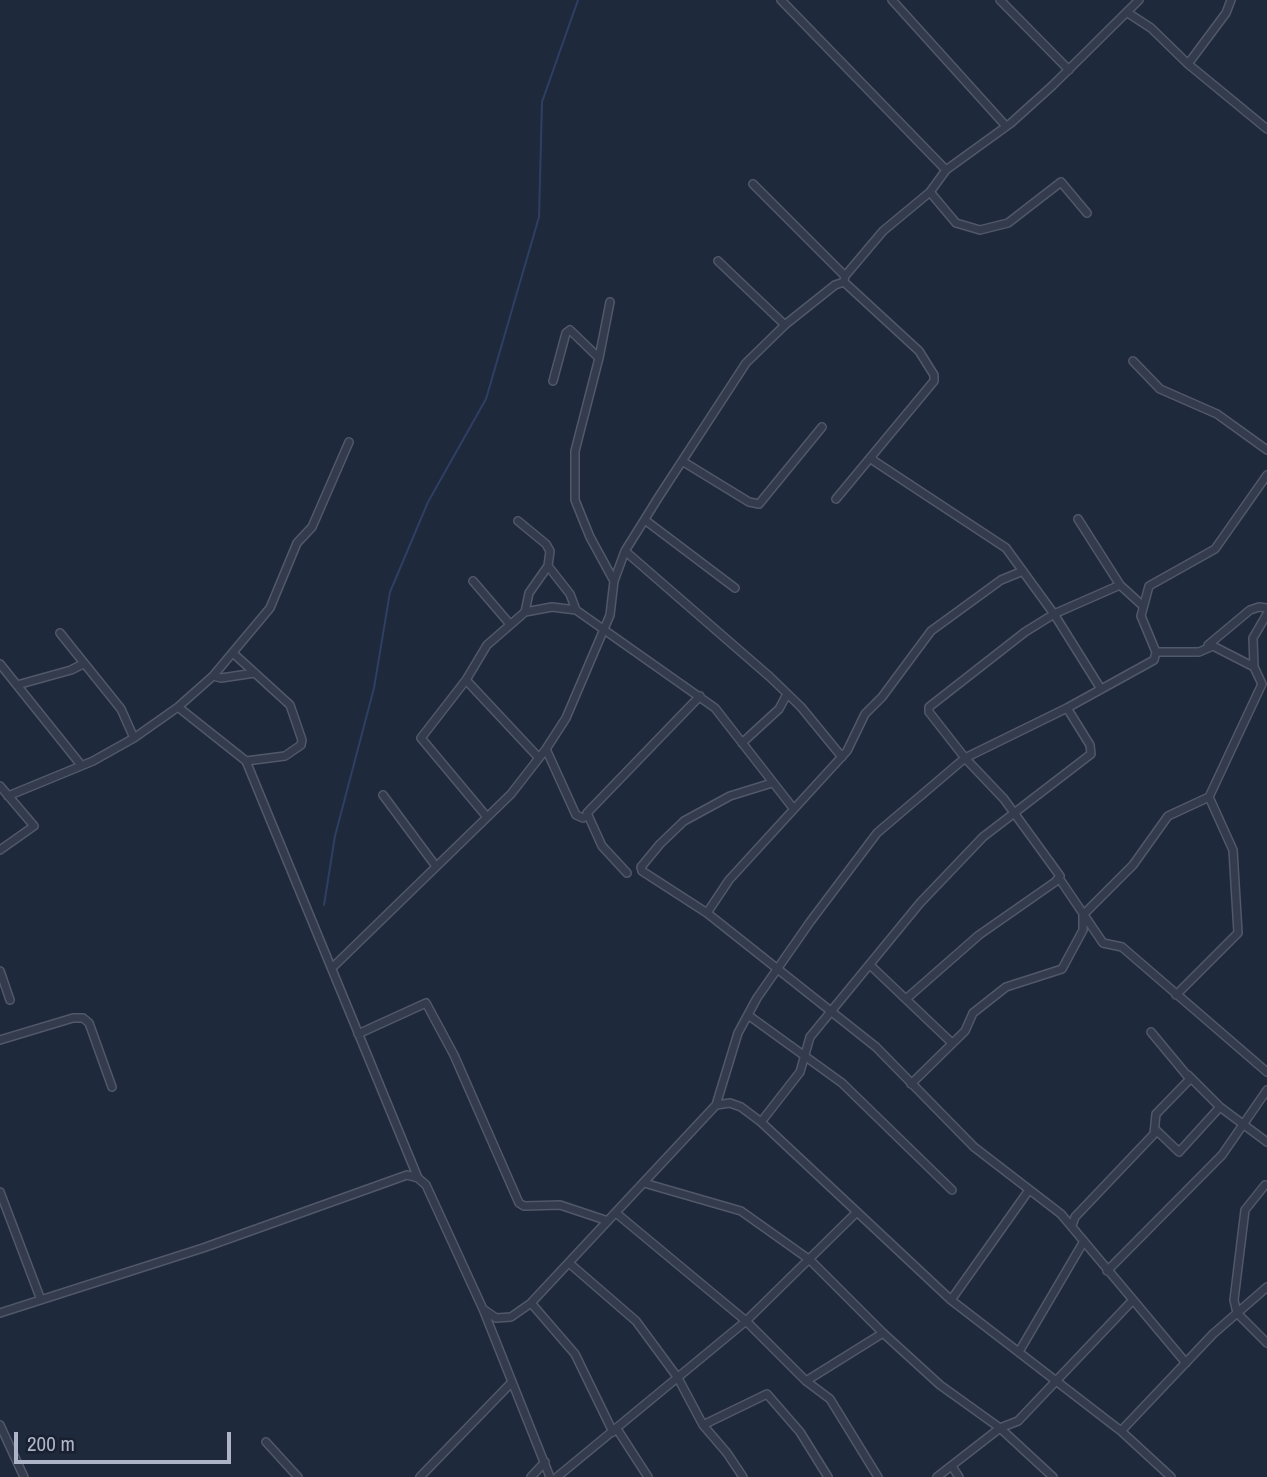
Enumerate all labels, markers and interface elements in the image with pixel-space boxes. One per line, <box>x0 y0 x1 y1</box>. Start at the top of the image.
scale bar <box>18 1418 234 1462</box>
text: 200 m <box>27 1429 75 1458</box>

